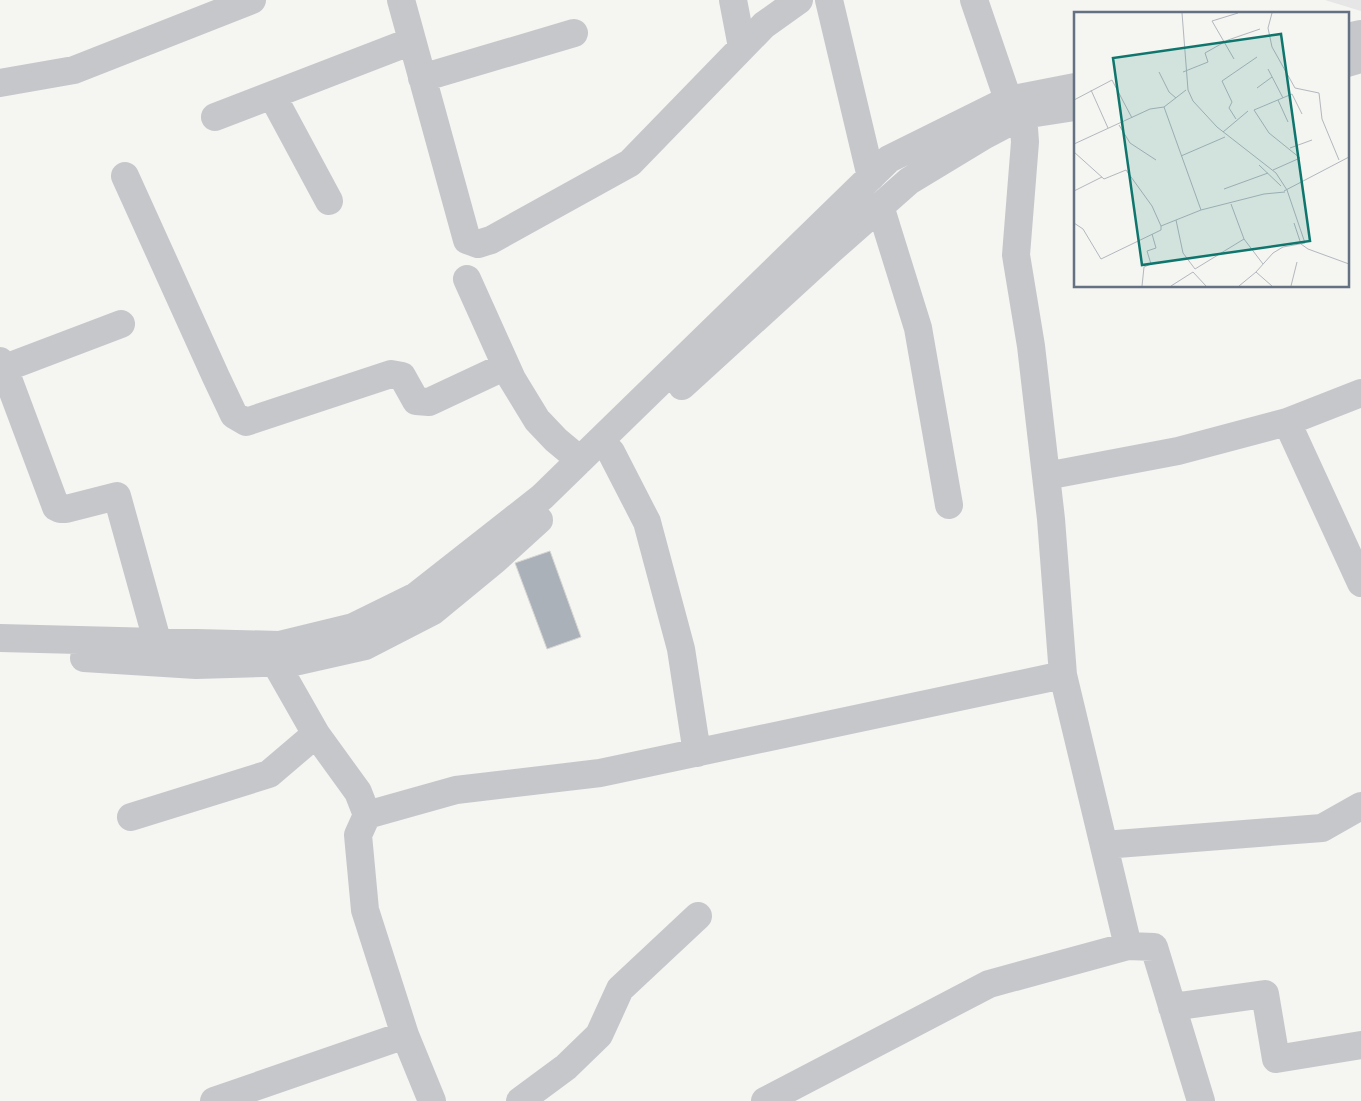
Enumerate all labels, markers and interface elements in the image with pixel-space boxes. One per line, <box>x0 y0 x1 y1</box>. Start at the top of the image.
inset map <box>1074 12 1348 288</box>

